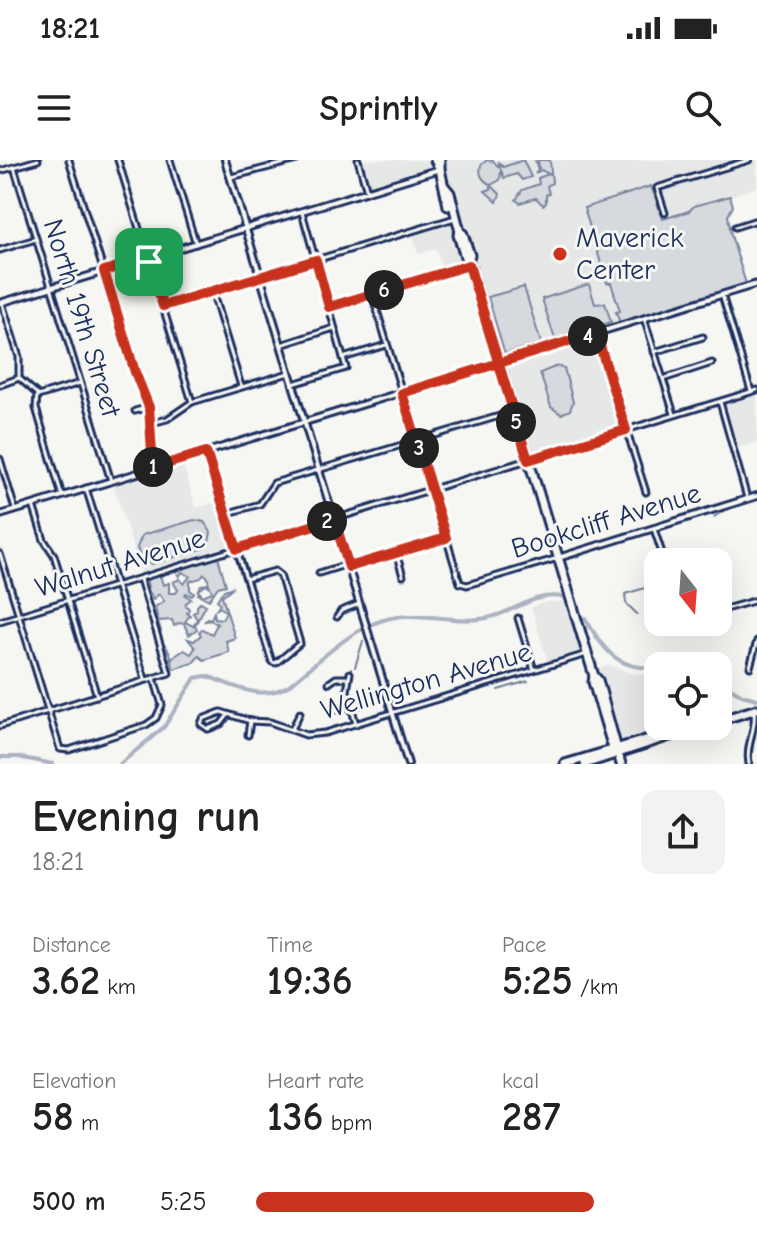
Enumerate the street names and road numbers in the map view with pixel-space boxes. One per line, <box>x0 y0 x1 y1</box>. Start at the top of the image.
street label: North 19th Street <box>37 215 128 422</box>
street label: Bookcliff Avenue <box>508 477 704 565</box>
street label: Walnut Avenue <box>31 522 209 604</box>
street label: Wellington Avenue <box>317 636 535 726</box>

